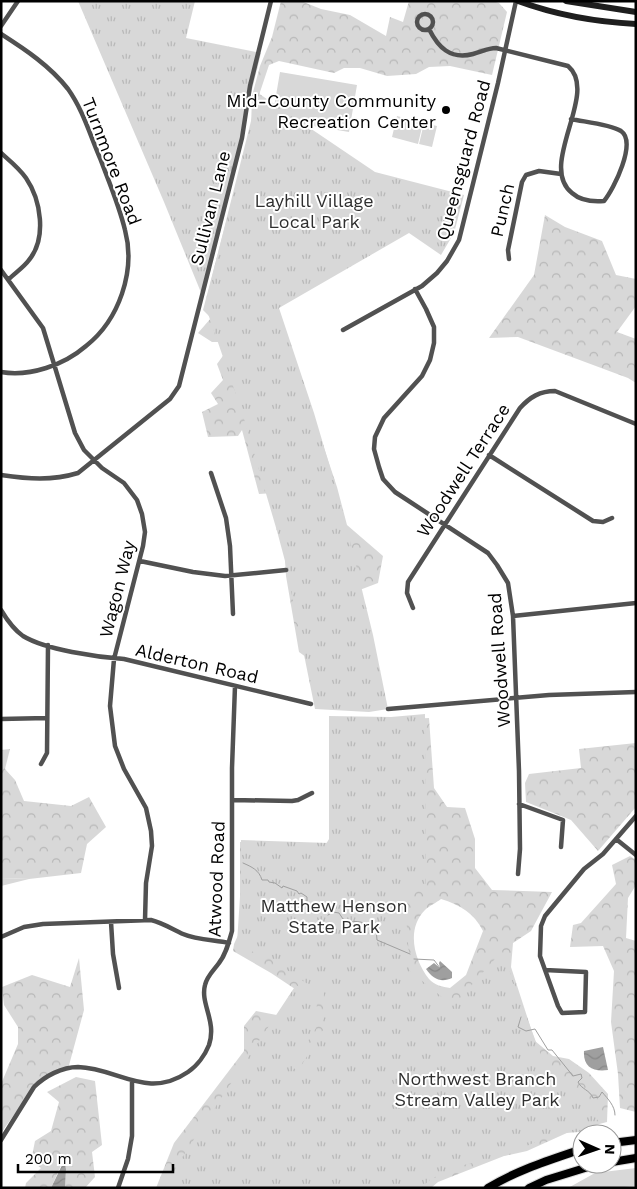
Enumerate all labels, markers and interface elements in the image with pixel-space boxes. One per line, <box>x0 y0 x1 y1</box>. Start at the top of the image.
street label: Queensguard Road <box>431 77 495 243</box>
place label: Mid-County Community Recreation Center <box>226 90 437 132</box>
street label: Turnmore Road <box>78 94 146 228</box>
marker: Mid-County Community Recreation Center <box>440 104 452 116</box>
street label: Sullivan Lane <box>186 148 234 268</box>
street label: Punch <box>486 181 518 239</box>
park label: Layhill Village Local Park <box>254 190 374 232</box>
street label: Woodwell Terrace <box>412 399 514 541</box>
street label: Wagon Way <box>95 537 139 640</box>
street label: Woodwell Road <box>484 592 514 728</box>
street label: Alderton Road <box>134 639 260 687</box>
street label: Atwood Road <box>203 820 229 938</box>
park label: Matthew Henson State Park <box>260 895 408 937</box>
park label: Northwest Branch Stream Valley Park <box>395 1068 559 1110</box>
north arrow <box>572 1124 622 1174</box>
scale bar <box>18 1142 172 1174</box>
text: N <box>602 1144 618 1155</box>
text: 200 m <box>25 1150 72 1168</box>

